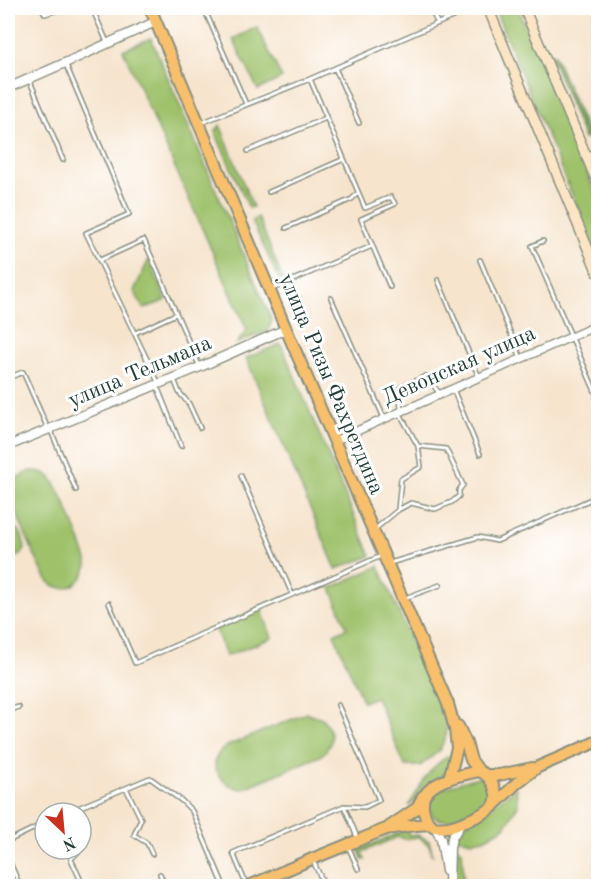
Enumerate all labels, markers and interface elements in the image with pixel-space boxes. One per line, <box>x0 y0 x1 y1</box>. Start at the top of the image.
street label: улица Ризы Фахретдина <box>274 270 388 498</box>
street label: Девонская улица <box>379 322 539 410</box>
street label: улица Тельмана <box>65 332 215 412</box>
north arrow <box>33 801 93 861</box>
text: N <box>59 833 78 853</box>

